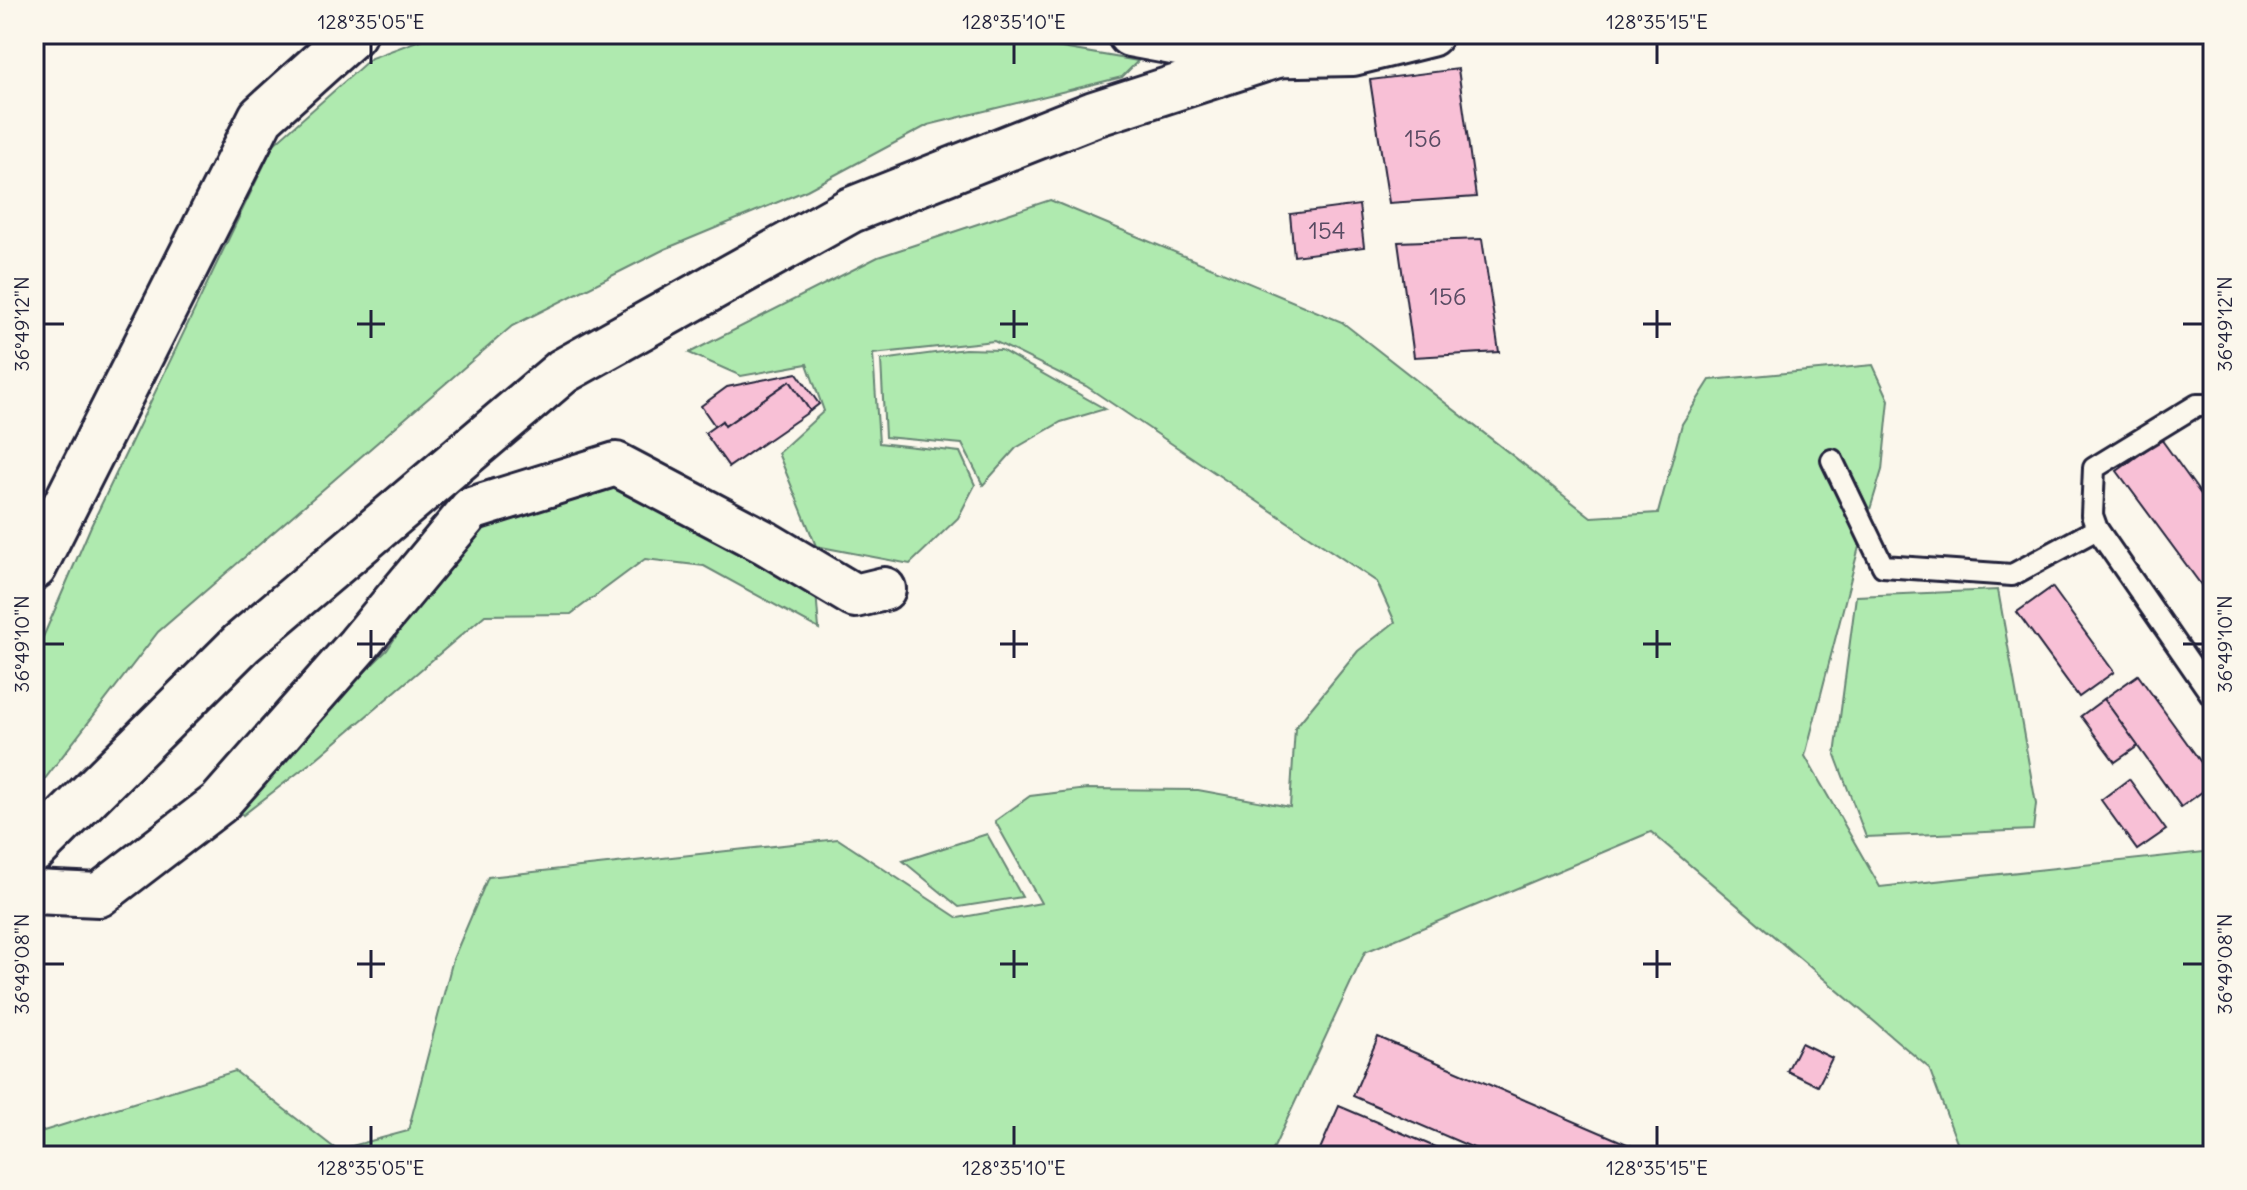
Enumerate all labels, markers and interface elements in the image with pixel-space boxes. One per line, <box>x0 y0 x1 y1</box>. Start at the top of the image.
text: 128°35'05"E <box>317 9 425 34</box>
text: 128°35'10"E <box>962 9 1066 34</box>
text: 128°35'15"E <box>1606 9 1708 34</box>
house number: 156 <box>1404 123 1442 153</box>
house number: 154 <box>1308 215 1346 245</box>
text: 36°49'12"N <box>9 276 34 372</box>
text: 36°49'12"N <box>2212 276 2237 372</box>
house number: 156 <box>1429 281 1467 311</box>
text: 36°49'10"N <box>9 595 34 693</box>
text: 36°49'10"N <box>2212 595 2237 693</box>
text: 36°49'08"N <box>9 913 34 1015</box>
text: 36°49'08"N <box>2212 913 2237 1015</box>
text: 128°35'05"E <box>317 1155 425 1180</box>
text: 128°35'10"E <box>962 1155 1066 1180</box>
text: 128°35'15"E <box>1606 1155 1708 1180</box>

